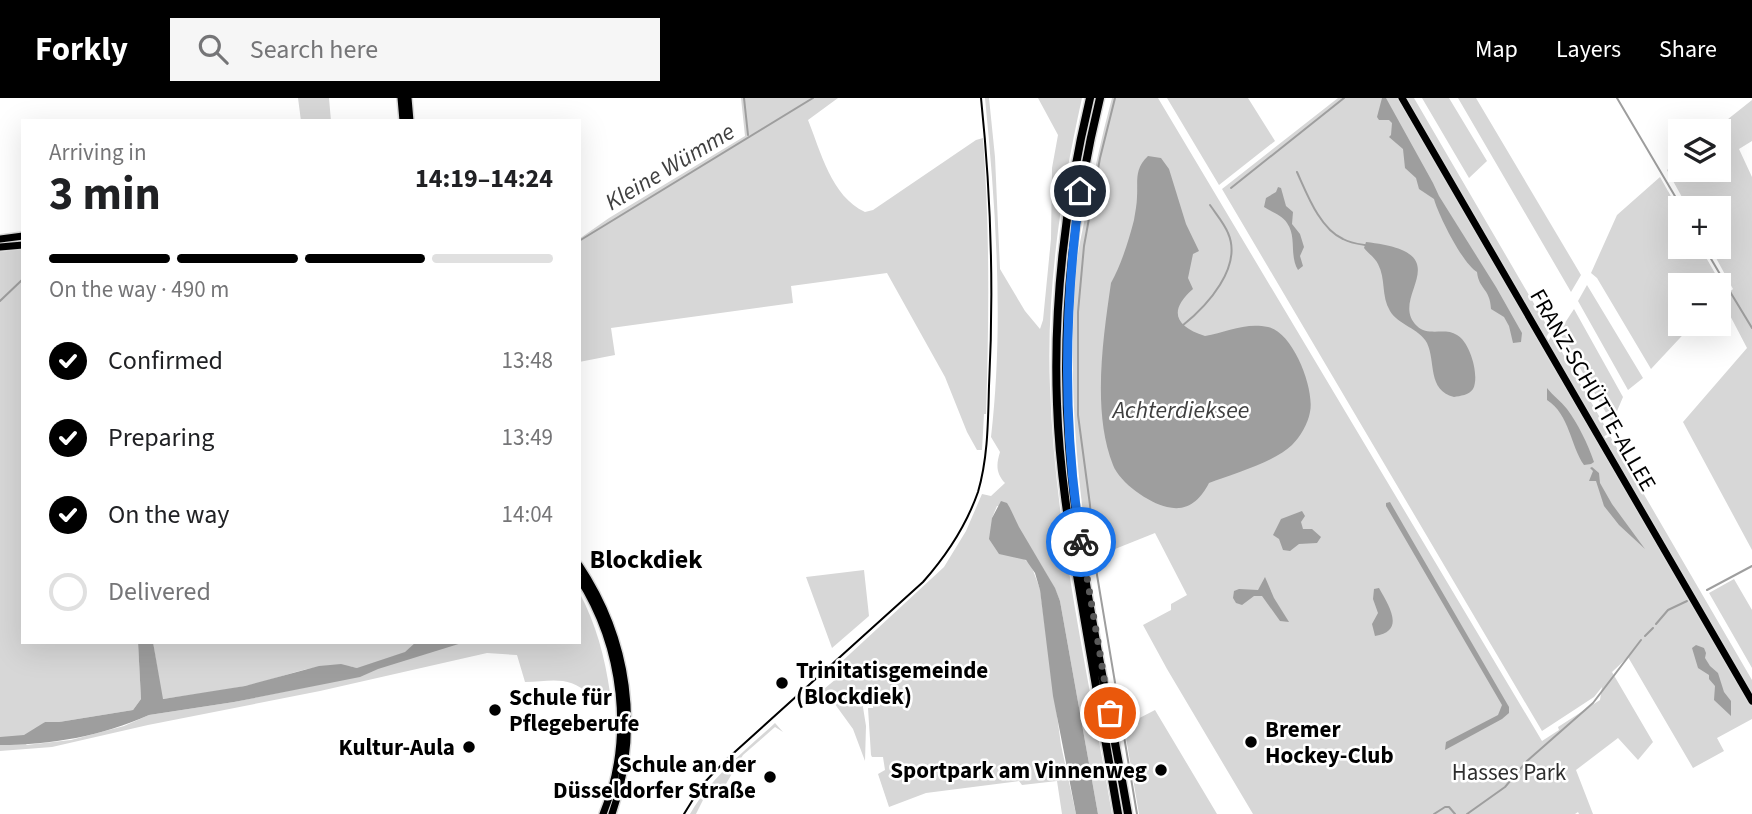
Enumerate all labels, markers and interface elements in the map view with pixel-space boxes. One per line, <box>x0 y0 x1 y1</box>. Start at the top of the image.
search box <box>170 18 660 81</box>
text: Forkly <box>35 26 128 73</box>
icon: search <box>194 30 232 68</box>
text: Search here <box>250 31 378 68</box>
text: Map <box>1475 32 1518 67</box>
text: Layers <box>1556 32 1621 67</box>
text: Share <box>1659 32 1717 67</box>
water label: Kleine Wümme <box>598 114 742 220</box>
map controls <box>1668 119 1731 336</box>
button: layers <box>1668 119 1731 182</box>
text: Arriving in <box>49 136 147 169</box>
text: 14:19–14:24 <box>415 160 553 197</box>
pin <box>1050 161 1110 221</box>
text: 3 min <box>49 162 161 227</box>
icon: home <box>1061 172 1099 210</box>
button: + <box>1668 196 1731 259</box>
text: On the way · 490 m <box>49 273 229 306</box>
button: − <box>1668 273 1731 336</box>
street label: FRANZ-SCHÜTTE-ALLEE <box>1522 283 1664 497</box>
icon: check <box>49 342 87 380</box>
text: Confirmed <box>108 342 223 379</box>
text: 13:48 <box>502 344 553 377</box>
water label: Achterdieksee <box>1111 393 1249 428</box>
icon: check <box>49 419 87 457</box>
text: Preparing <box>108 419 214 456</box>
text: 13:49 <box>502 421 553 454</box>
icon: check <box>49 496 87 534</box>
text: On the way <box>108 496 229 533</box>
text: 14:04 <box>502 498 553 531</box>
courier <box>1046 507 1116 577</box>
icon: bike <box>1062 523 1100 561</box>
district label: Blockdiek <box>589 541 703 578</box>
text: Delivered <box>108 573 211 610</box>
place label: Trinitatisgemeinde (Blockdiek) <box>796 654 988 713</box>
marker: Trinitatisgemeinde (Blockdiek) <box>774 675 790 691</box>
place label: Schule für Pflegeberufe <box>509 681 640 740</box>
pin <box>1080 683 1140 743</box>
icon: bag <box>1091 694 1129 732</box>
marker: Schule für Pflegeberufe <box>487 702 503 718</box>
place label: Bremer Hockey-Club <box>1265 713 1394 772</box>
place label: Kultur-Aula <box>339 731 455 764</box>
marker: Bremer Hockey-Club <box>1243 734 1259 750</box>
marker: Kultur-Aula <box>461 739 477 755</box>
place label: Schule an der Düsseldorfer Straße <box>553 748 757 807</box>
place label: Sportpark am Vinnenweg <box>890 754 1147 787</box>
park label: Hasses Park <box>1452 756 1567 789</box>
marker: Sportpark am Vinnenweg <box>1153 762 1169 778</box>
marker: Schule an der Düsseldorfer Straße <box>762 769 778 785</box>

